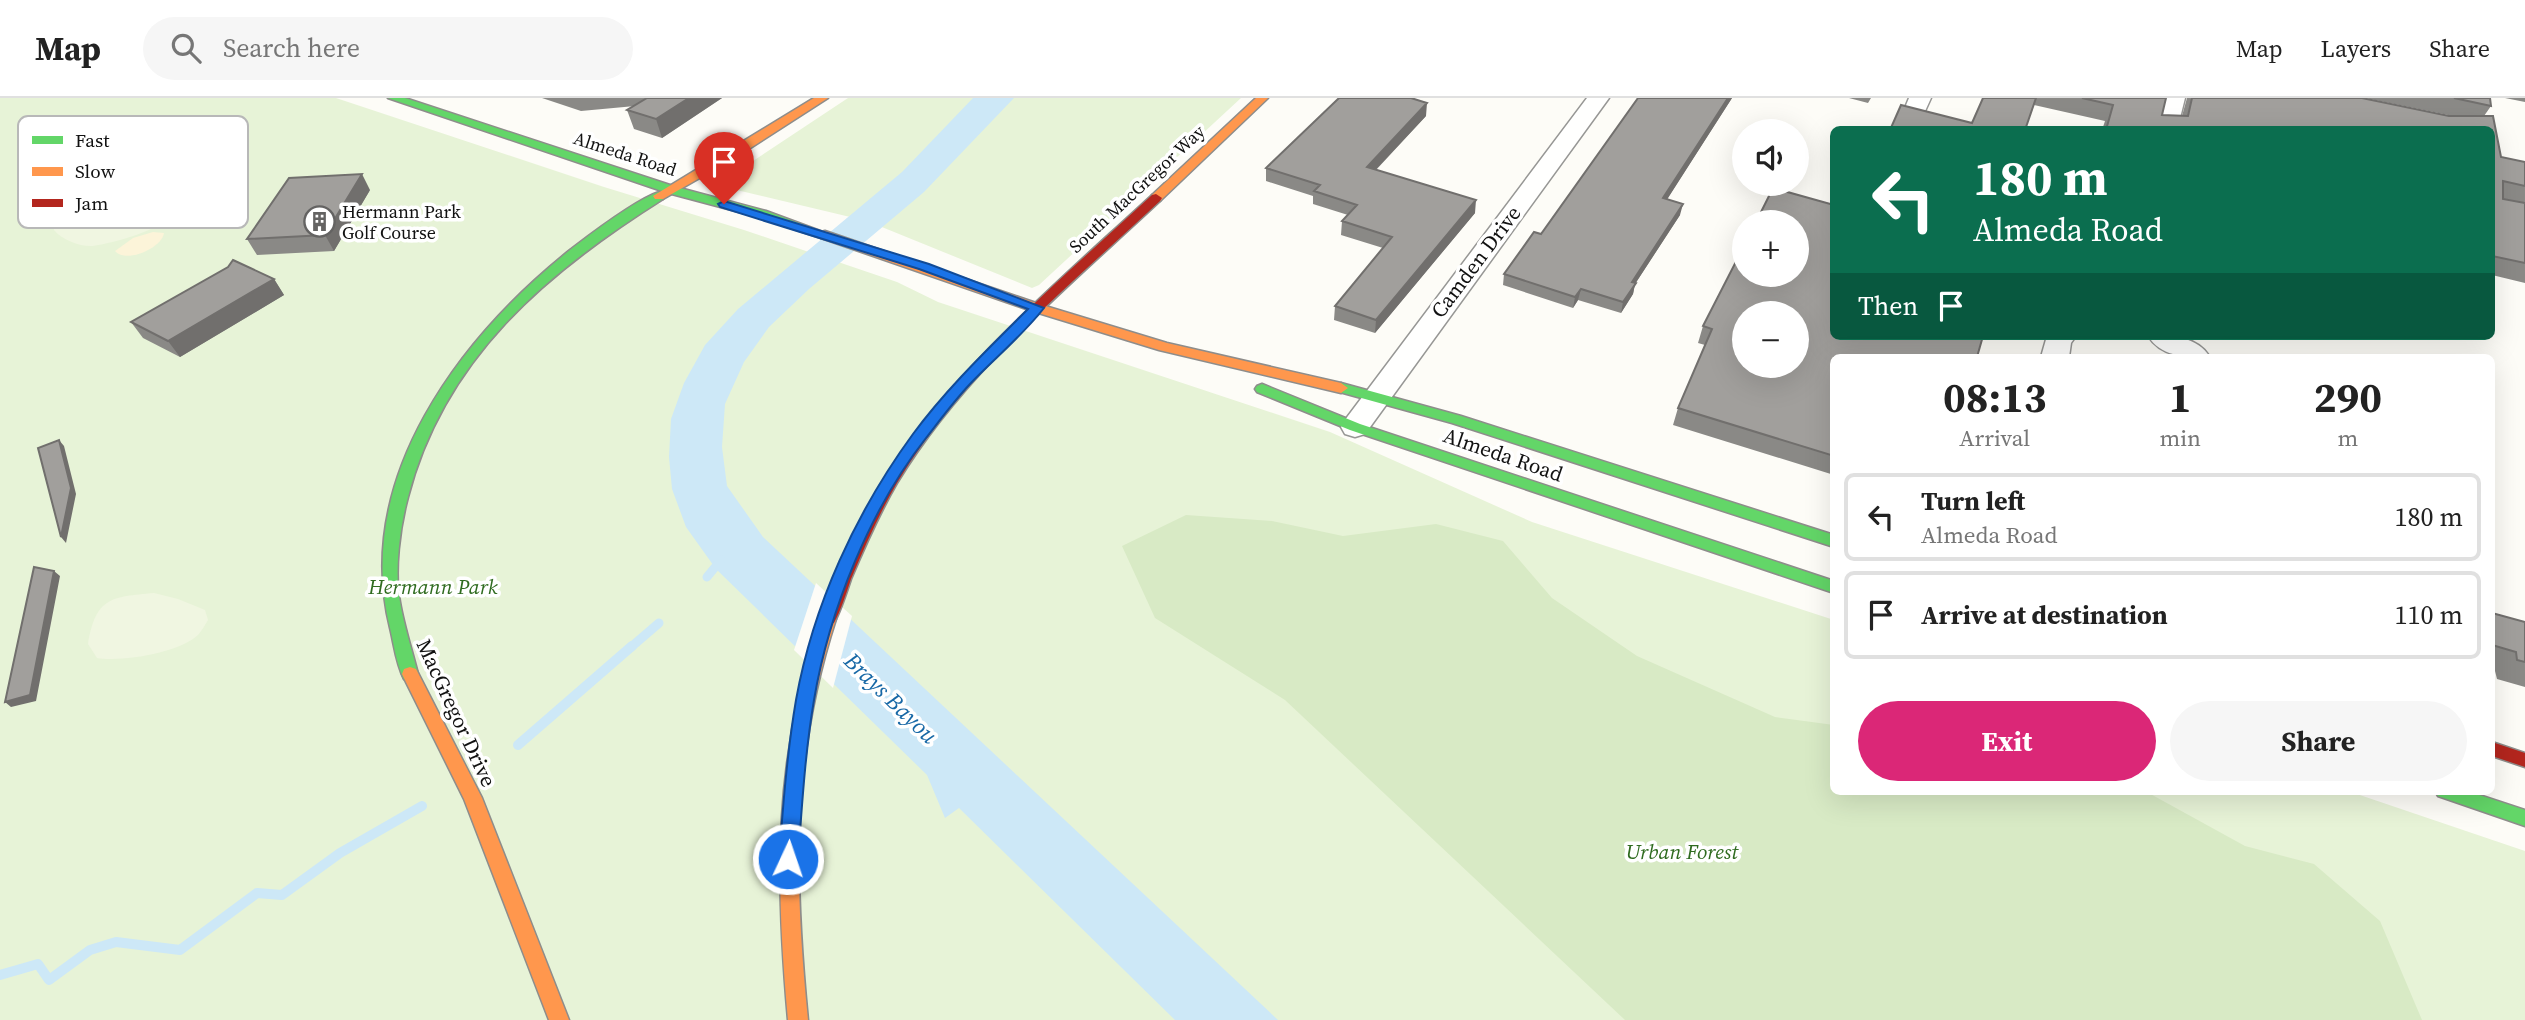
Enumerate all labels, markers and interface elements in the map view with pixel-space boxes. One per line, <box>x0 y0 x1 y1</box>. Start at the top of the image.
search box <box>143 17 633 80</box>
text: Map <box>35 26 101 71</box>
icon: search <box>167 29 205 67</box>
text: Search here <box>223 30 360 66</box>
text: Map <box>2236 32 2283 65</box>
text: Layers <box>2321 32 2391 65</box>
text: Share <box>2429 32 2490 65</box>
legend <box>18 116 248 228</box>
street label: South MacGregor Way <box>1063 118 1211 258</box>
map controls <box>1732 119 1809 378</box>
button: sound <box>1732 119 1809 196</box>
street label: Almeda Road <box>570 125 680 182</box>
text: Fast <box>75 127 110 153</box>
pin <box>694 132 754 204</box>
icon: arrive <box>705 143 743 181</box>
text: 180 m <box>1973 144 2108 211</box>
icon: left <box>1858 154 1949 245</box>
text: Slow <box>75 158 116 184</box>
text: Jam <box>74 190 108 216</box>
place label: Hermann Park Golf Course <box>342 199 461 245</box>
street label: Camden Drive <box>1424 200 1527 324</box>
building icon: Hermann Park Golf Course <box>302 205 336 239</box>
text: Almeda Road <box>1973 208 2163 252</box>
button: + <box>1732 210 1809 287</box>
icon: arrive <box>1932 287 1970 325</box>
text: Then <box>1858 288 1918 324</box>
button: − <box>1732 301 1809 378</box>
text: 08:13 <box>1943 368 2047 426</box>
text: 1 <box>2169 368 2192 426</box>
text: 290 <box>2314 368 2382 426</box>
street label: Almeda Road <box>1439 421 1567 489</box>
text: Arrival <box>1959 422 2030 454</box>
text: min <box>2159 422 2201 454</box>
text: m <box>2338 422 2358 454</box>
text: Turn left <box>1921 483 2025 519</box>
icon: left <box>1862 498 1900 536</box>
text: 180 m <box>2395 499 2463 535</box>
text: Almeda Road <box>1921 519 2058 551</box>
park label: Hermann Park <box>367 572 498 601</box>
icon: arrive <box>1862 596 1900 634</box>
text: Arrive at destination <box>1921 597 2168 633</box>
text: 110 m <box>2395 597 2463 633</box>
street label: MacGregor Drive <box>410 634 503 791</box>
water label: Brays Bayou <box>836 644 945 751</box>
button: Exit <box>1858 701 2156 781</box>
button: Share <box>2170 701 2467 781</box>
position arrow <box>751 822 825 896</box>
park label: Urban Forest <box>1626 837 1739 866</box>

